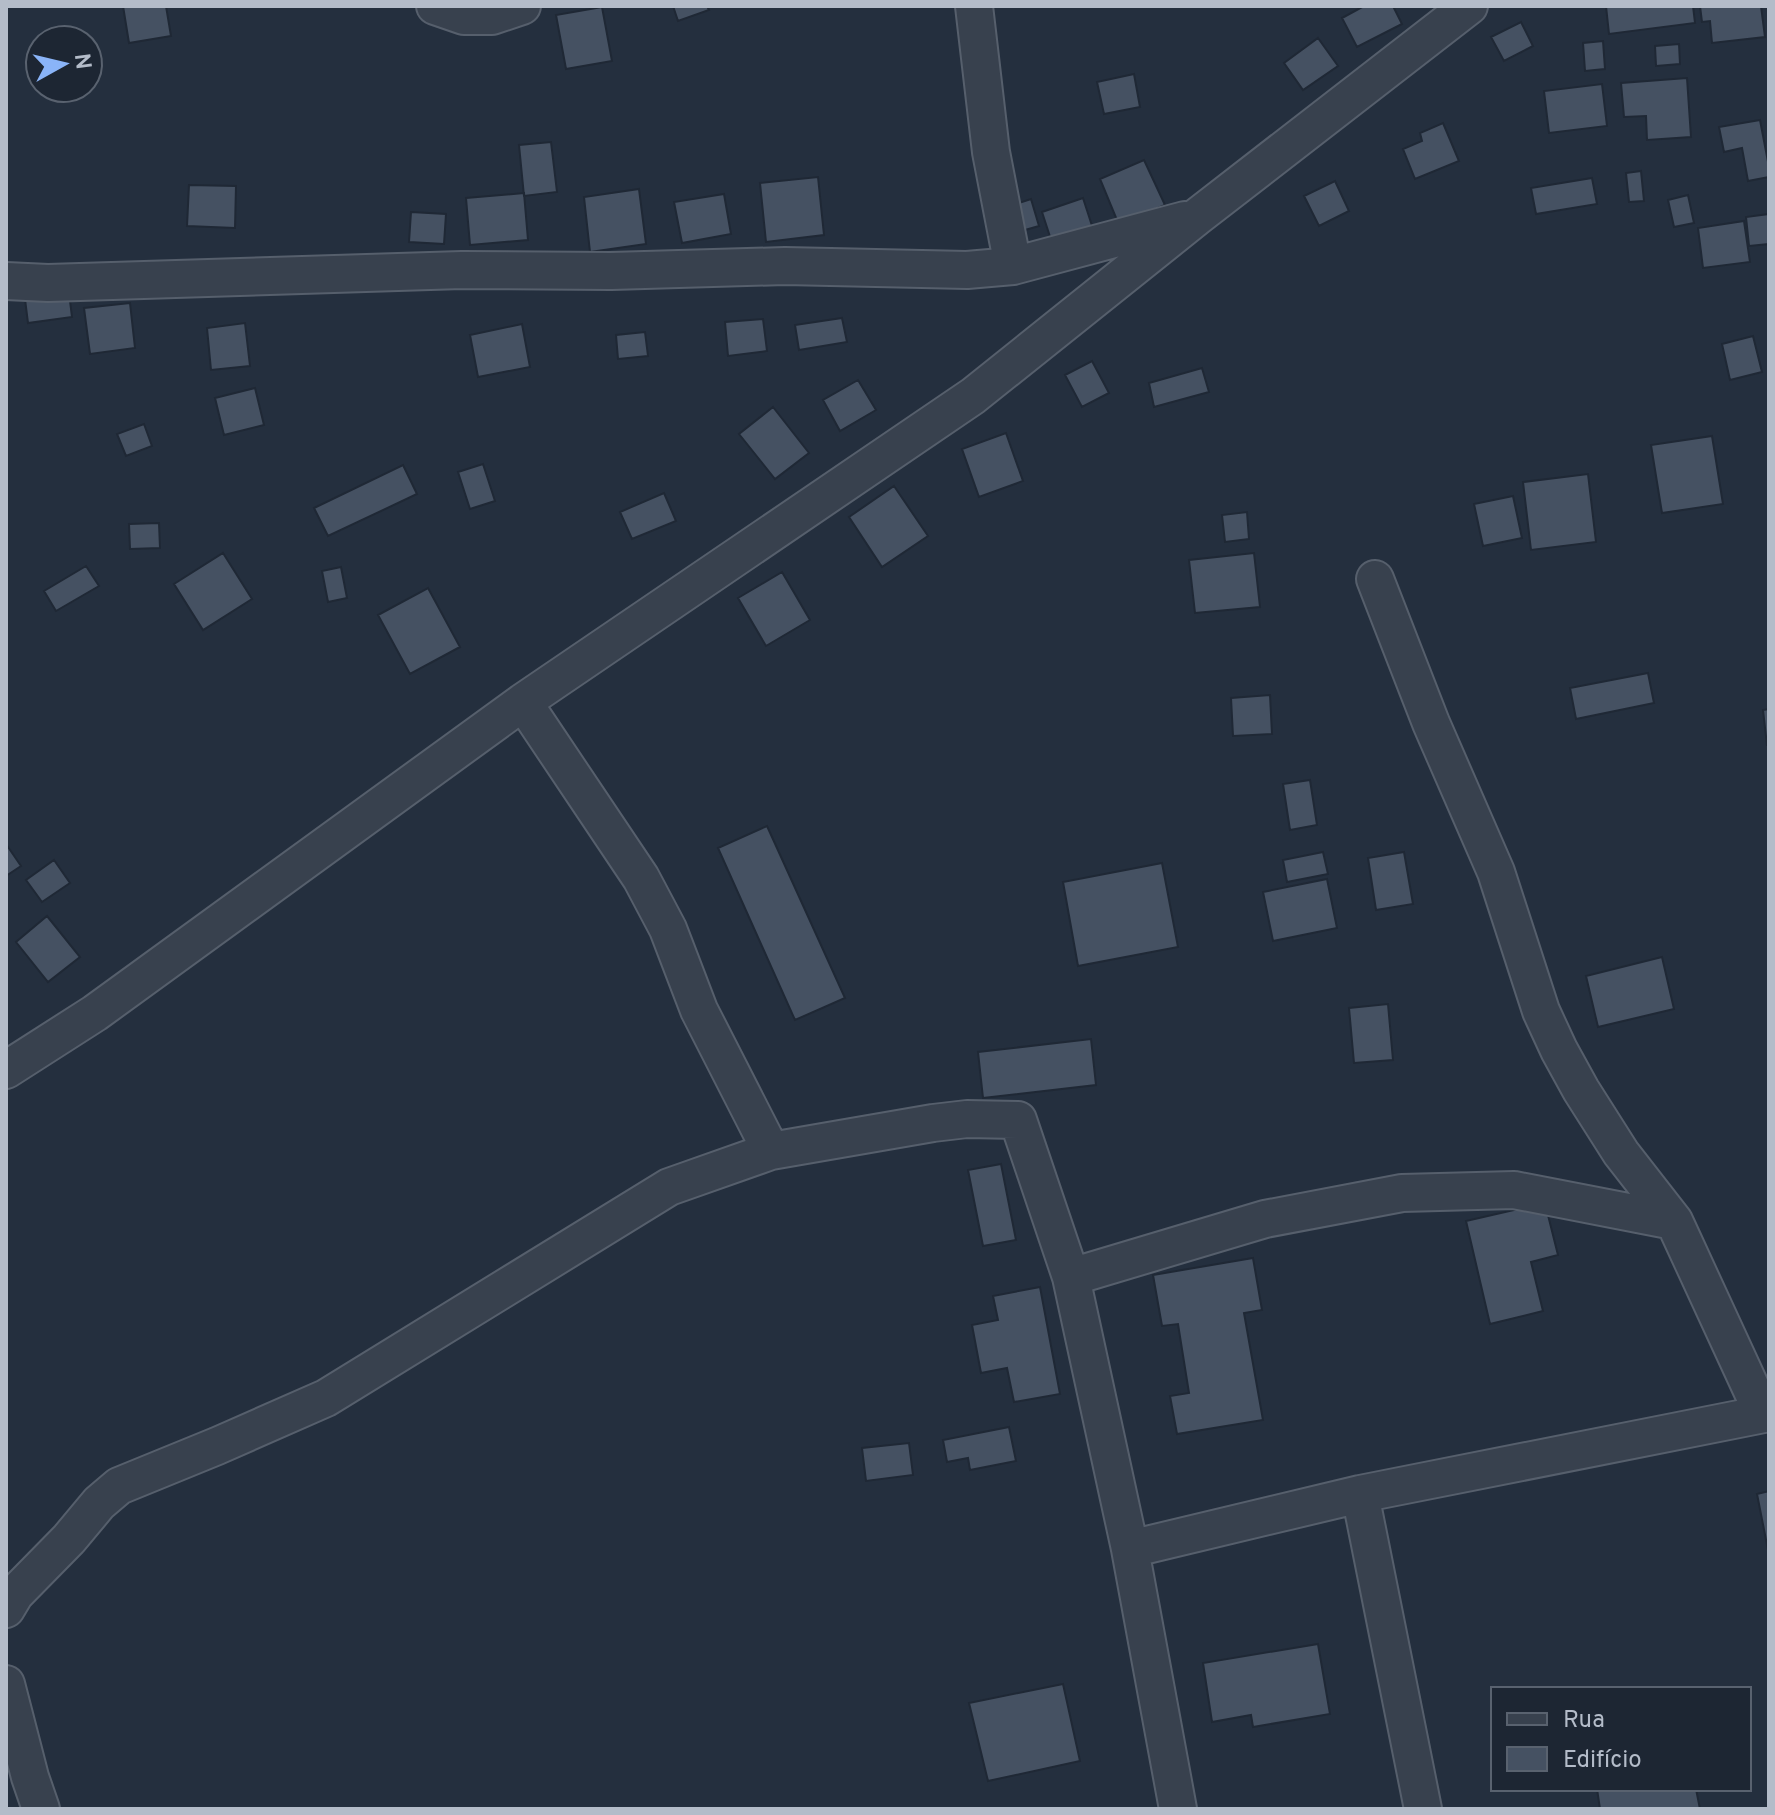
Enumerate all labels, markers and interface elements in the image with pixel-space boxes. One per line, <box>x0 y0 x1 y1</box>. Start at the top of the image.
north arrow <box>24 24 104 104</box>
text: N <box>67 52 96 71</box>
legend <box>1491 1687 1751 1791</box>
text: Rua <box>1563 1706 1605 1736</box>
text: Edifício <box>1563 1746 1642 1776</box>

